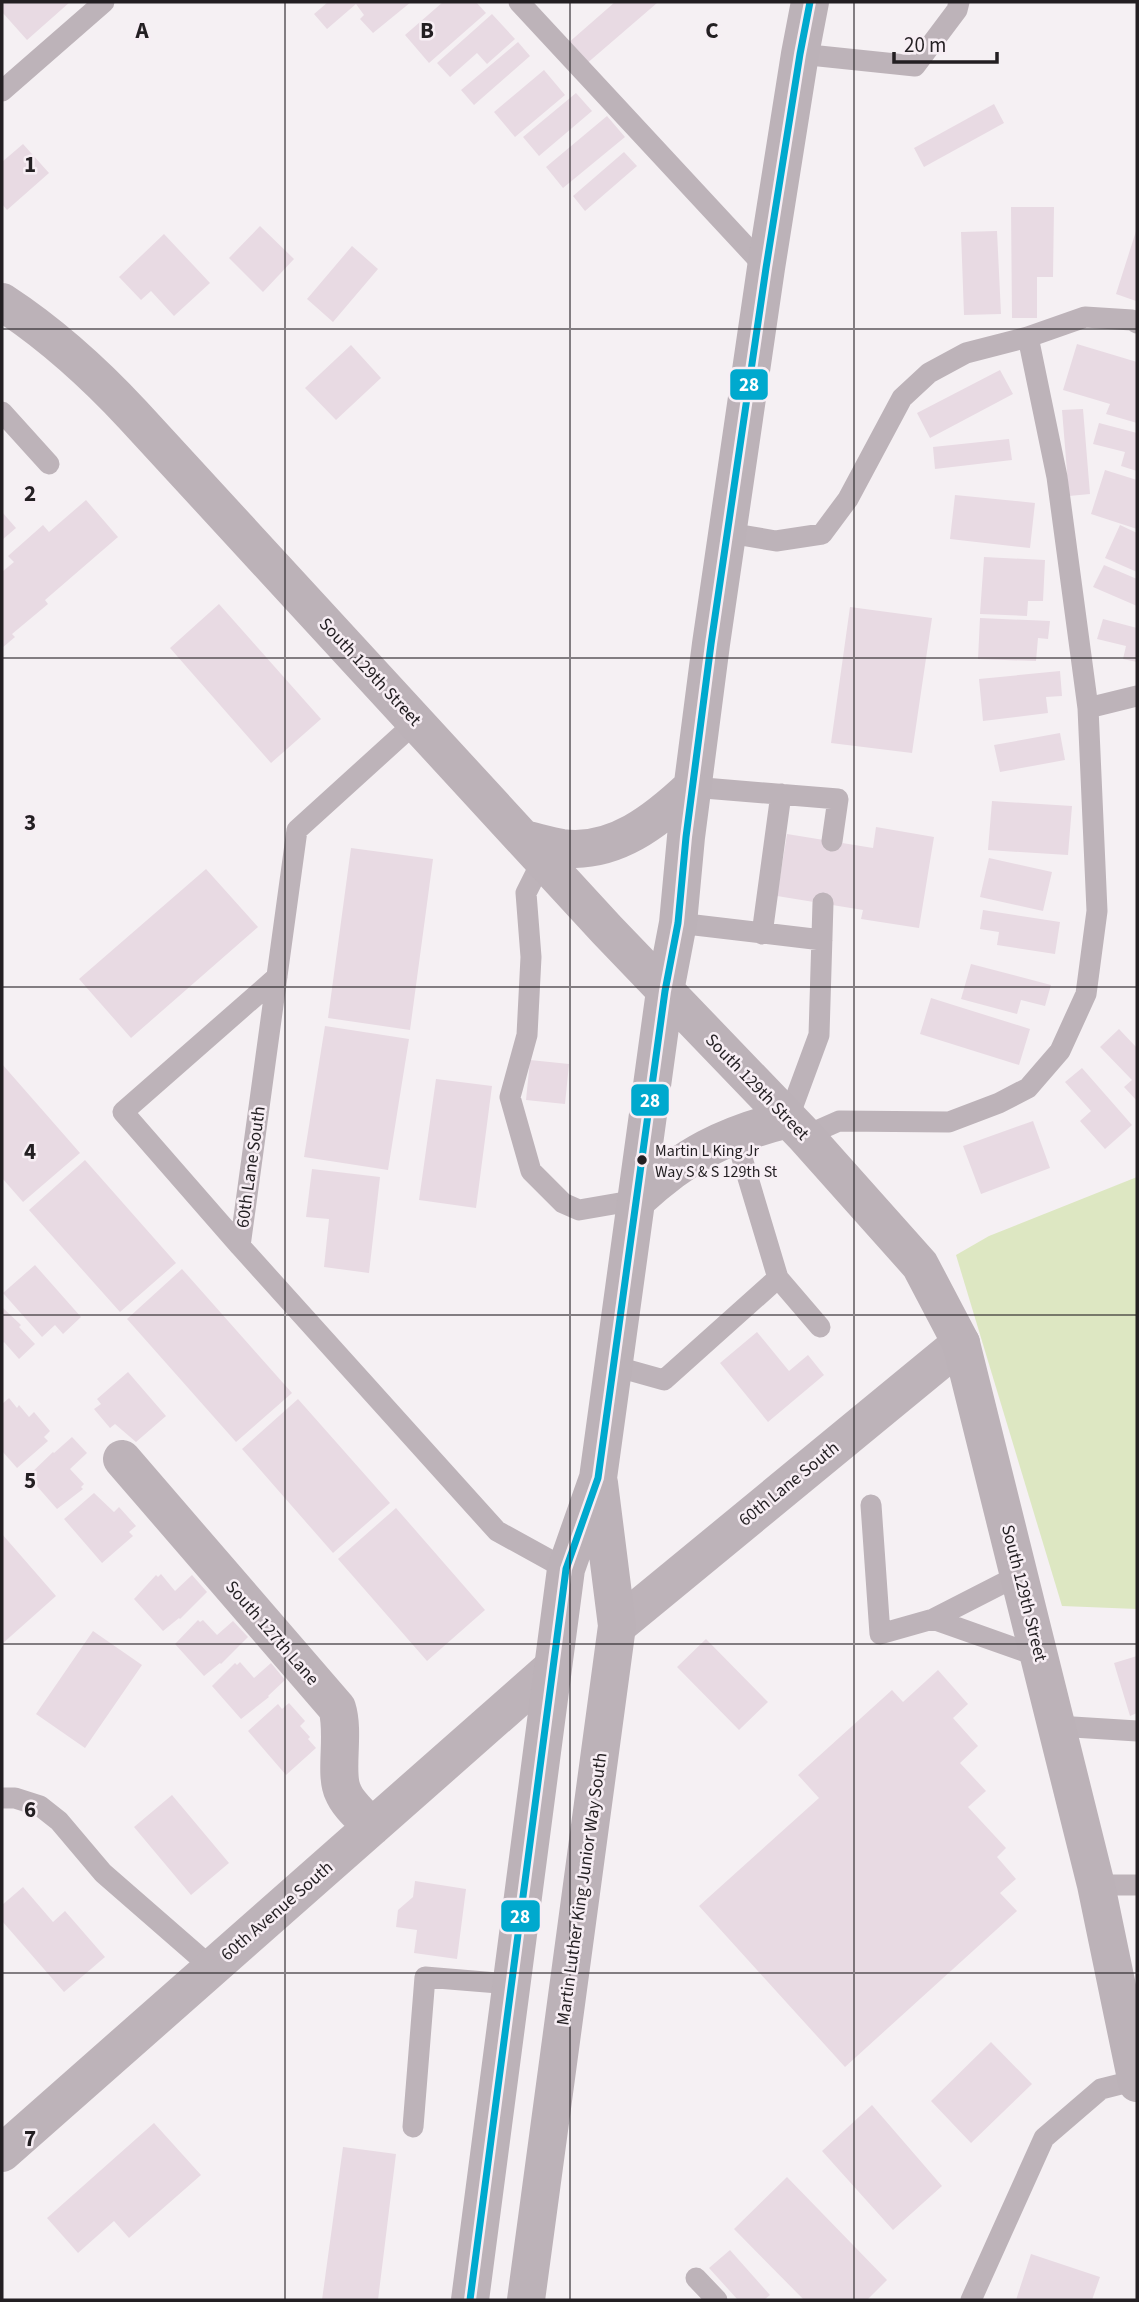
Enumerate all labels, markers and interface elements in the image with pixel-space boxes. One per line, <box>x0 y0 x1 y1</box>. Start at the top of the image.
text: A <box>134 14 149 47</box>
text: B <box>420 14 434 47</box>
text: C <box>705 14 719 47</box>
scale bar <box>894 21 997 65</box>
text: 20 m <box>904 30 946 60</box>
text: 1 <box>24 148 36 181</box>
line badge: 28 <box>729 368 769 401</box>
text: 28 <box>739 372 759 399</box>
text: 2 <box>24 477 36 510</box>
street label: South 129th Street <box>313 612 427 732</box>
text: 3 <box>24 806 36 839</box>
street label: South 129th Street <box>699 1028 815 1146</box>
line badge: 28 <box>630 1083 670 1117</box>
text: 28 <box>640 1088 660 1115</box>
street label: 60th Lane South <box>230 1105 272 1229</box>
text: 4 <box>24 1135 36 1168</box>
place label: Martin L King Jr Way S & S 129th St <box>655 1140 778 1183</box>
marker: Martin L King Jr Way S & S 129th St <box>635 1153 649 1167</box>
street label: 60th Lane South <box>733 1436 845 1532</box>
text: 5 <box>24 1464 36 1497</box>
street label: South 129th Street <box>995 1522 1053 1664</box>
street label: South 127th Lane <box>219 1575 325 1691</box>
street label: Martin Luther King Junior Way South <box>550 1751 614 2027</box>
text: 6 <box>24 1793 36 1826</box>
street label: 60th Avenue South <box>215 1855 339 1967</box>
line badge: 28 <box>500 1899 541 1933</box>
text: 28 <box>510 1904 530 1931</box>
text: 7 <box>24 2122 36 2155</box>

